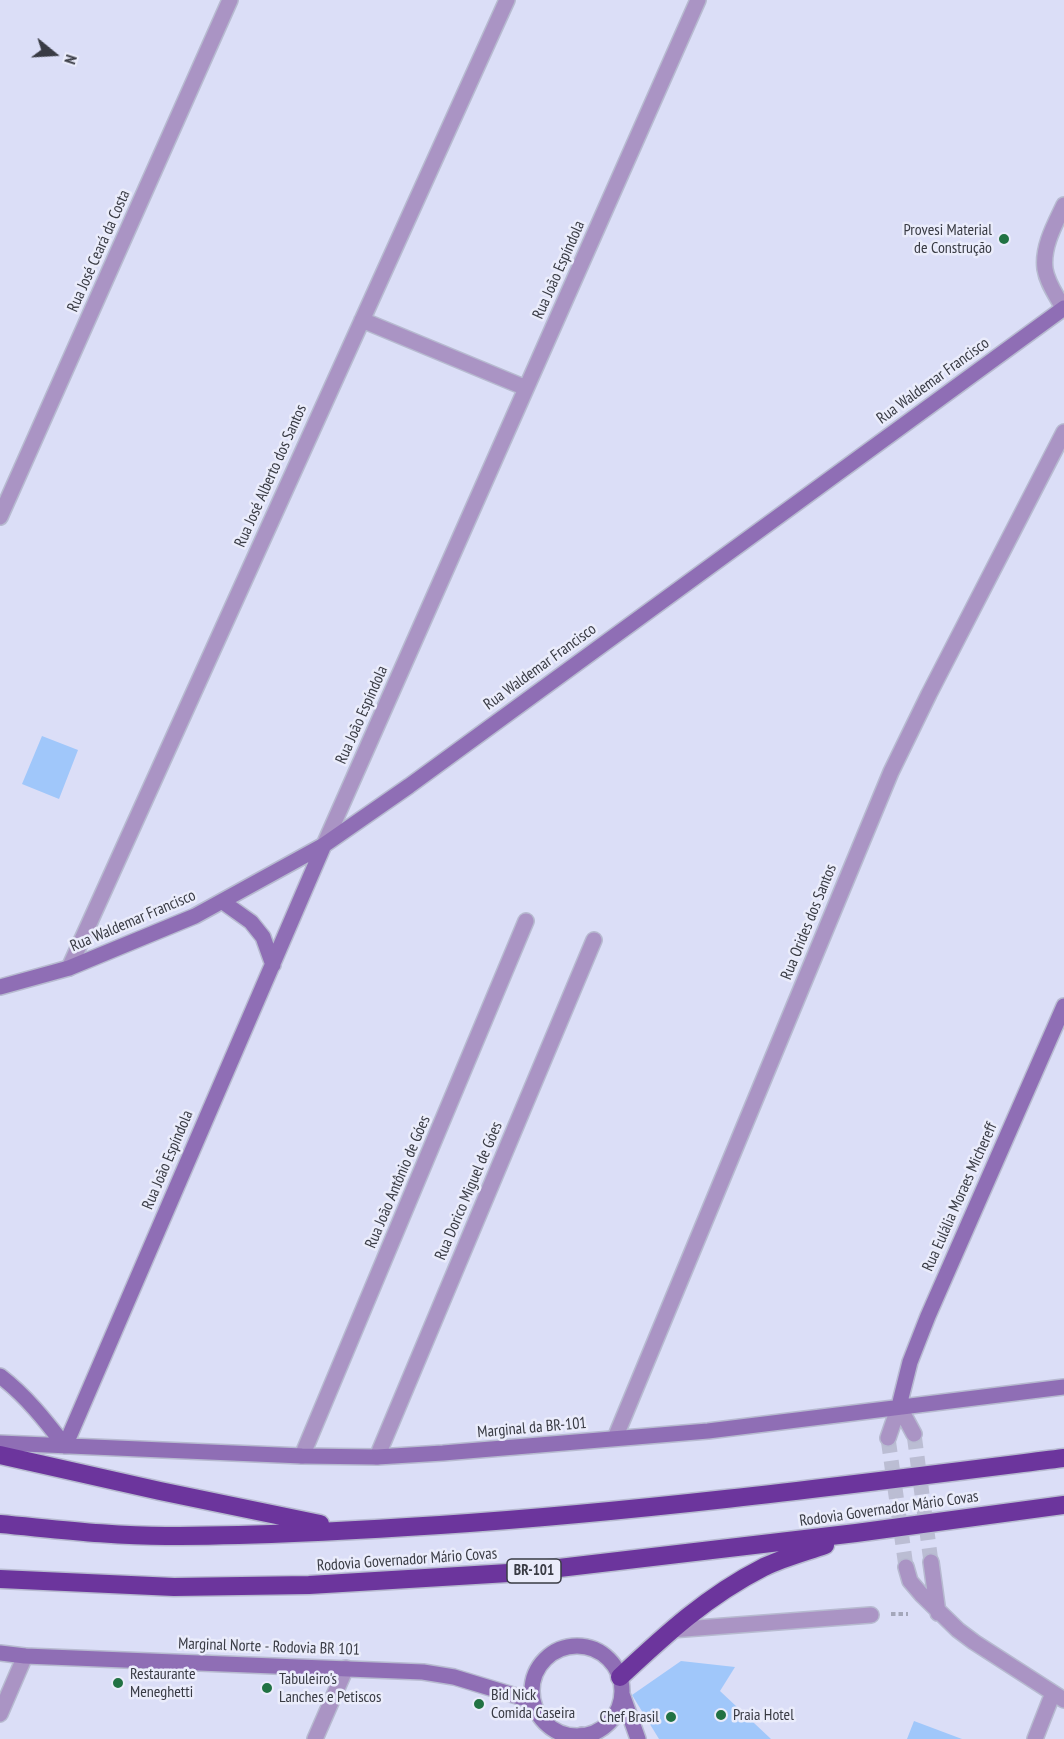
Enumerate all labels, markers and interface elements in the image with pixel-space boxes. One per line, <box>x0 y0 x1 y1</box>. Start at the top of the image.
north arrow <box>24 24 84 84</box>
text: N <box>60 52 82 67</box>
street label: Rua José Ceará da Costa <box>64 187 134 315</box>
street label: Rua João Espíndola <box>529 218 589 322</box>
place label: Provesi Material de Construção <box>904 220 992 258</box>
marker: Provesi Material de Construção <box>997 232 1011 246</box>
street label: Rua Waldemar Francisco <box>873 334 993 428</box>
street label: Rua José Alberto dos Santos <box>231 402 311 550</box>
street label: Rua Waldemar Francisco <box>480 620 600 714</box>
street label: Rua João Espíndola <box>332 663 392 767</box>
street label: Rua Orides dos Santos <box>777 861 841 983</box>
street label: Rua Waldemar Francisco <box>67 886 199 956</box>
street label: Rua João Espíndola <box>139 1108 197 1212</box>
street label: Rua João Antônio de Góes <box>361 1113 435 1251</box>
street label: Rua Dorico Miguel de Góes <box>431 1119 507 1263</box>
street label: Rua Eulália Moraes Michereff <box>919 1120 1001 1274</box>
street label: Marginal da BR-101 <box>477 1414 587 1442</box>
street label: Rodovia Governador Mário Covas <box>798 1487 980 1531</box>
street label: Rodovia Governador Mário Covas <box>316 1544 498 1576</box>
road number: BR-101 <box>507 1559 561 1583</box>
street label: Marginal Norte - Rodovia BR 101 <box>178 1634 360 1660</box>
place label: Restaurante Meneghetti <box>130 1664 196 1702</box>
place label: Tabuleiro's Lanches e Petiscos <box>279 1669 381 1707</box>
marker: Restaurante Meneghetti <box>111 1676 125 1690</box>
marker: Tabuleiro's Lanches e Petiscos <box>260 1681 274 1695</box>
place label: Bid Nick Comida Caseira <box>491 1685 575 1723</box>
marker: Bid Nick Comida Caseira <box>472 1697 486 1711</box>
place label: Praia Hotel <box>733 1705 794 1725</box>
place label: Chef Brasil <box>600 1707 659 1727</box>
marker: Praia Hotel <box>714 1708 728 1722</box>
marker: Chef Brasil <box>664 1710 678 1724</box>

